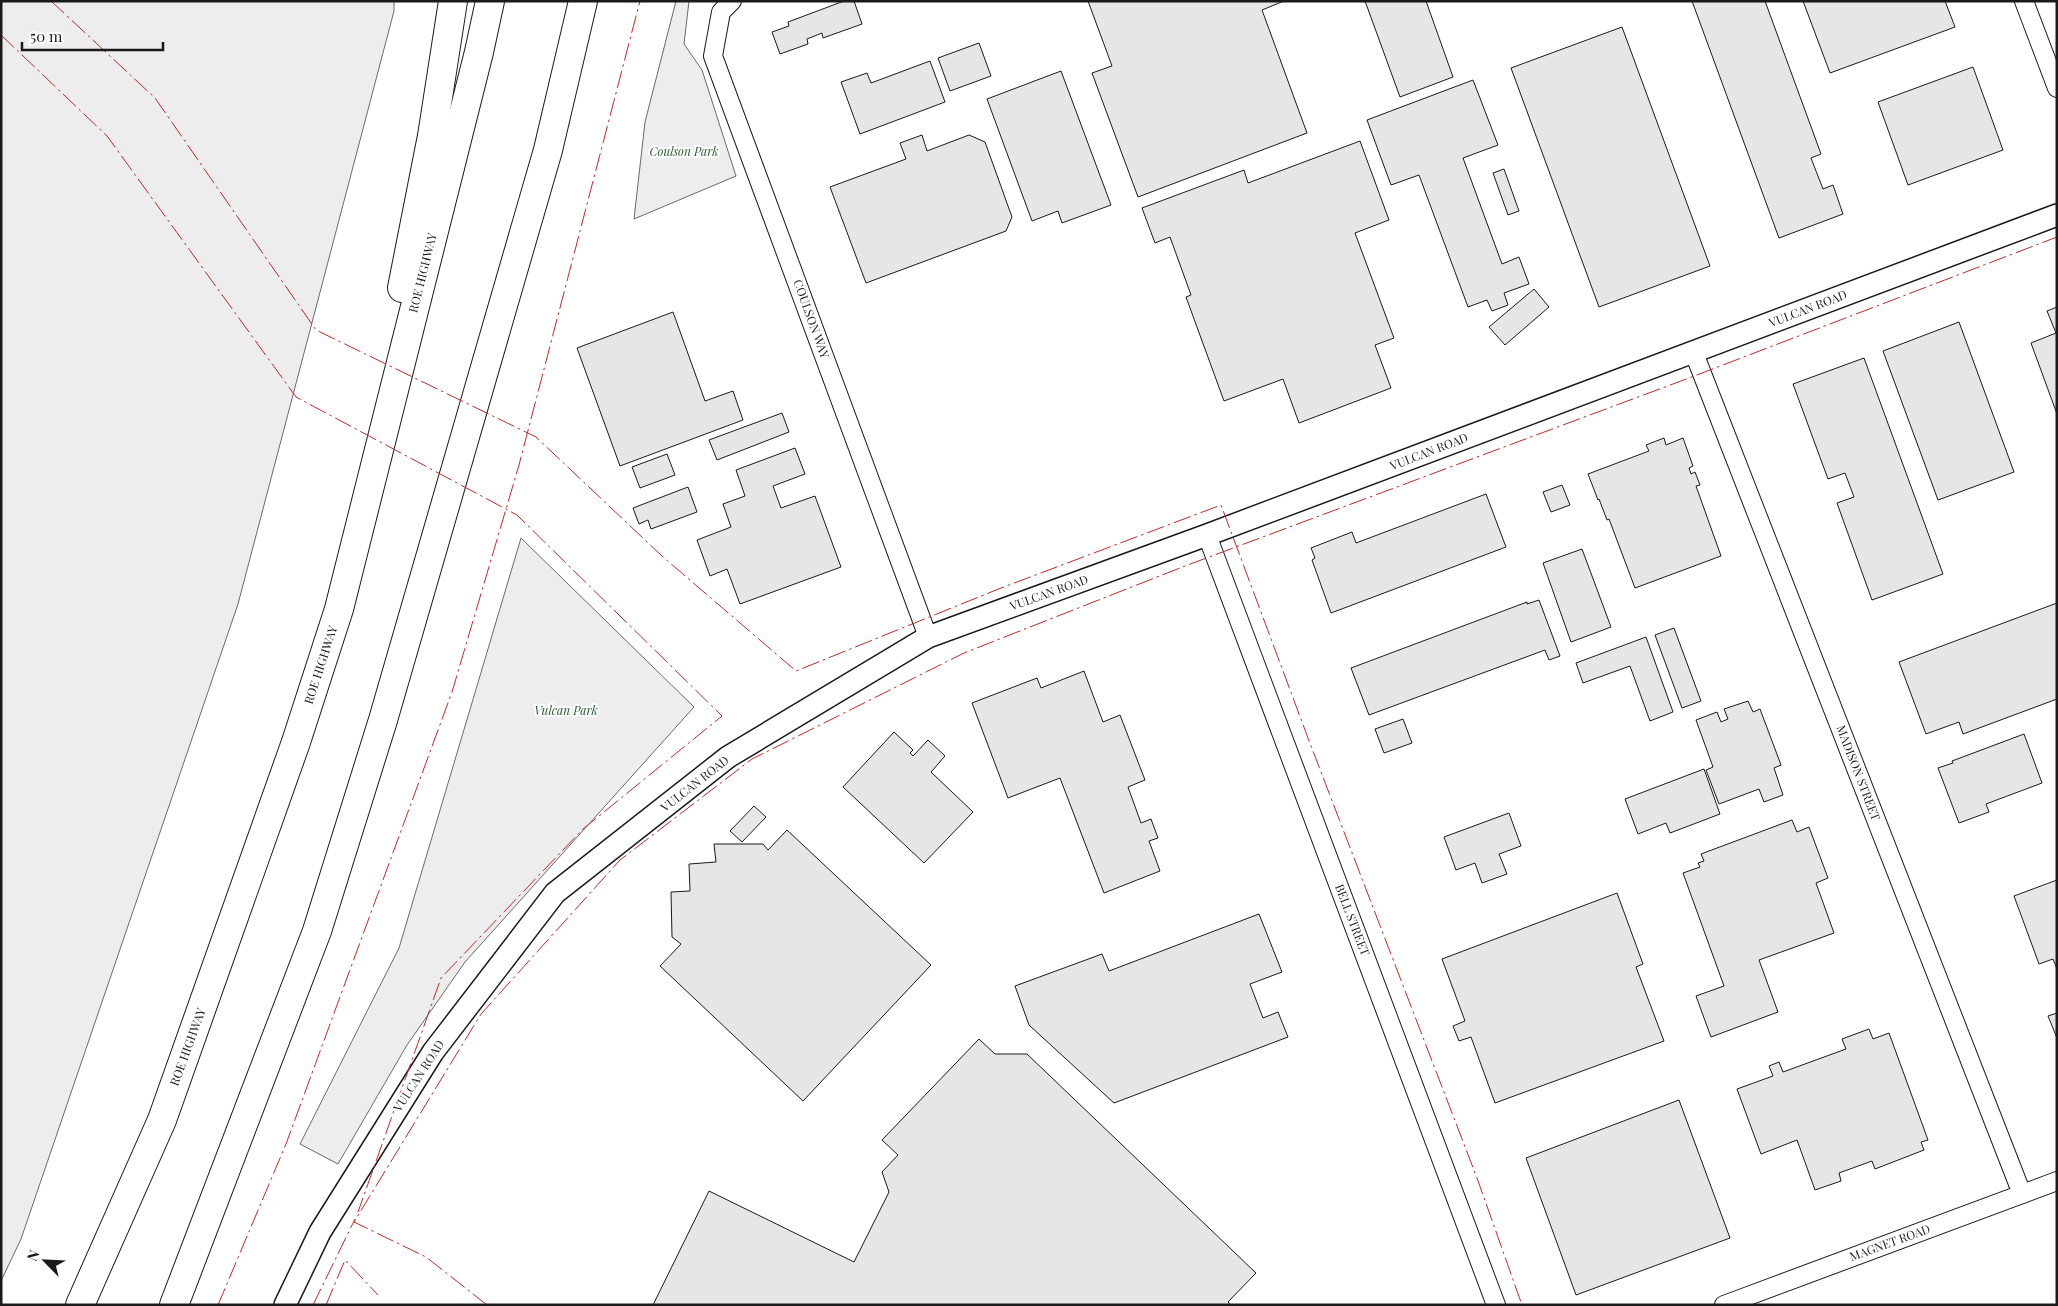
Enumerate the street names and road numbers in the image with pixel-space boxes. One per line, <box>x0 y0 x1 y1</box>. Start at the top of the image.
street label: ROE HIGHWAY <box>404 230 440 314</box>
street label: COULSON WAY <box>790 277 834 361</box>
street label: VULCAN ROAD <box>1765 286 1849 331</box>
street label: VULCAN ROAD <box>1386 429 1470 474</box>
street label: VULCAN ROAD <box>1006 570 1090 614</box>
street label: ROE HIGHWAY <box>300 623 341 706</box>
street label: MADISON STREET <box>1833 723 1885 823</box>
street label: VULCAN ROAD <box>656 751 732 815</box>
street label: BELL STREET <box>1332 881 1374 958</box>
street label: ROE HIGHWAY <box>166 1005 209 1088</box>
street label: VULCAN ROAD <box>388 1036 447 1115</box>
street label: MAGNET ROAD <box>1847 1220 1933 1264</box>

